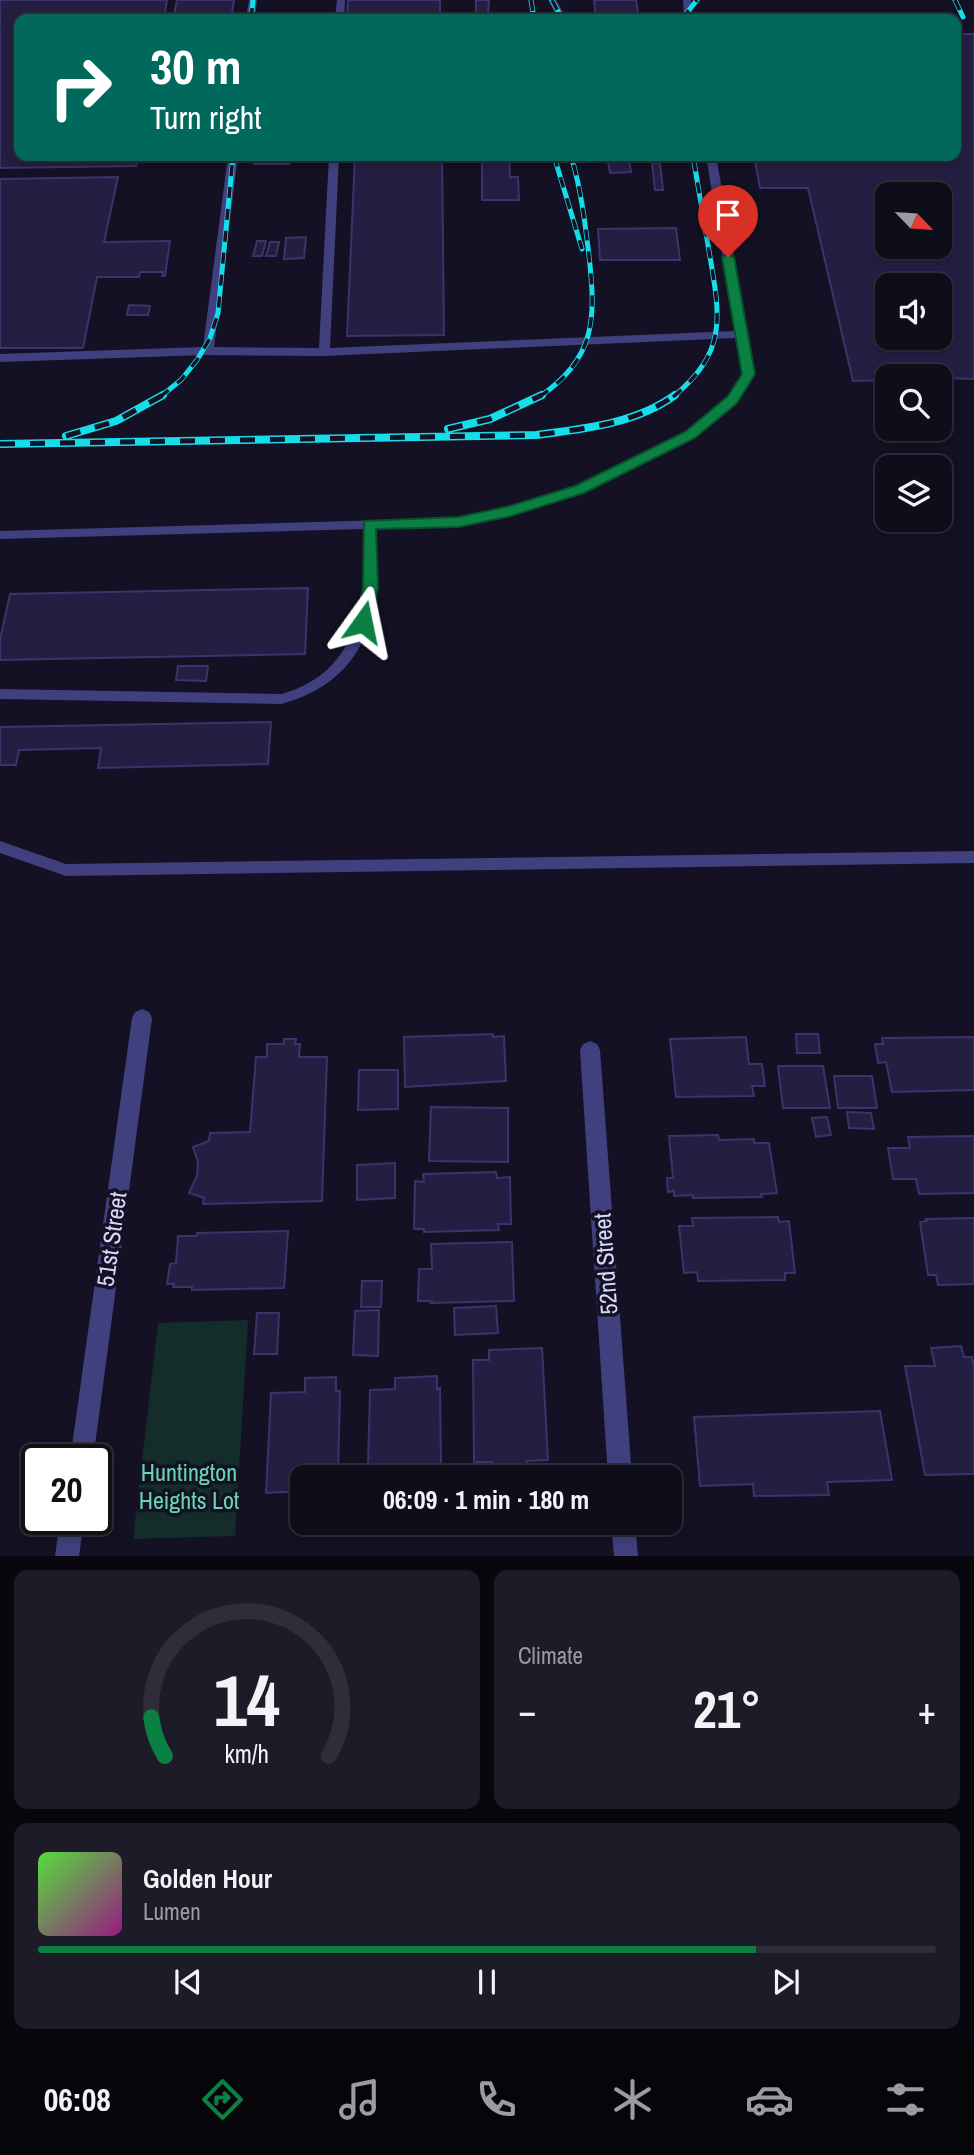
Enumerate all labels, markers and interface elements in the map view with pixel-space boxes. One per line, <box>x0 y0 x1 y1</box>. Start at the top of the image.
text: 30 m <box>150 33 242 99</box>
icon: right <box>35 42 126 133</box>
text: Turn right <box>150 96 262 139</box>
north arrow <box>875 182 952 259</box>
map controls <box>875 182 952 532</box>
pin <box>698 185 758 257</box>
icon: arrive <box>709 196 747 234</box>
button: sound <box>875 273 952 350</box>
button: search <box>875 364 952 441</box>
button: layers <box>875 455 952 532</box>
position arrow <box>326 585 400 659</box>
street label: 51st Street <box>89 1189 134 1288</box>
street label: 52nd Street <box>585 1212 625 1316</box>
speed limit sign: 20 <box>21 1444 112 1535</box>
park label: Huntington Heights Lot <box>139 1456 240 1516</box>
text: 06:09 · 1 min · 180 m <box>383 1482 589 1517</box>
text: Climate <box>518 1640 583 1671</box>
text: 14 <box>214 1651 280 1749</box>
text: 21° <box>693 1674 761 1744</box>
text: − <box>518 1685 536 1736</box>
text: + <box>918 1685 936 1736</box>
text: km/h <box>225 1736 269 1770</box>
text: Golden Hour <box>143 1861 272 1896</box>
text: Lumen <box>143 1896 201 1927</box>
icon: previous <box>169 1963 207 2001</box>
icon: pause <box>468 1963 506 2001</box>
icon: next <box>767 1963 805 2001</box>
icon: directions <box>198 2075 247 2124</box>
icon: music <box>335 2075 384 2124</box>
icon: phone <box>472 2075 521 2124</box>
icon: climate <box>608 2075 657 2124</box>
icon: car <box>745 2075 794 2124</box>
icon: filters <box>881 2075 930 2124</box>
text: 06:08 <box>44 2078 111 2121</box>

